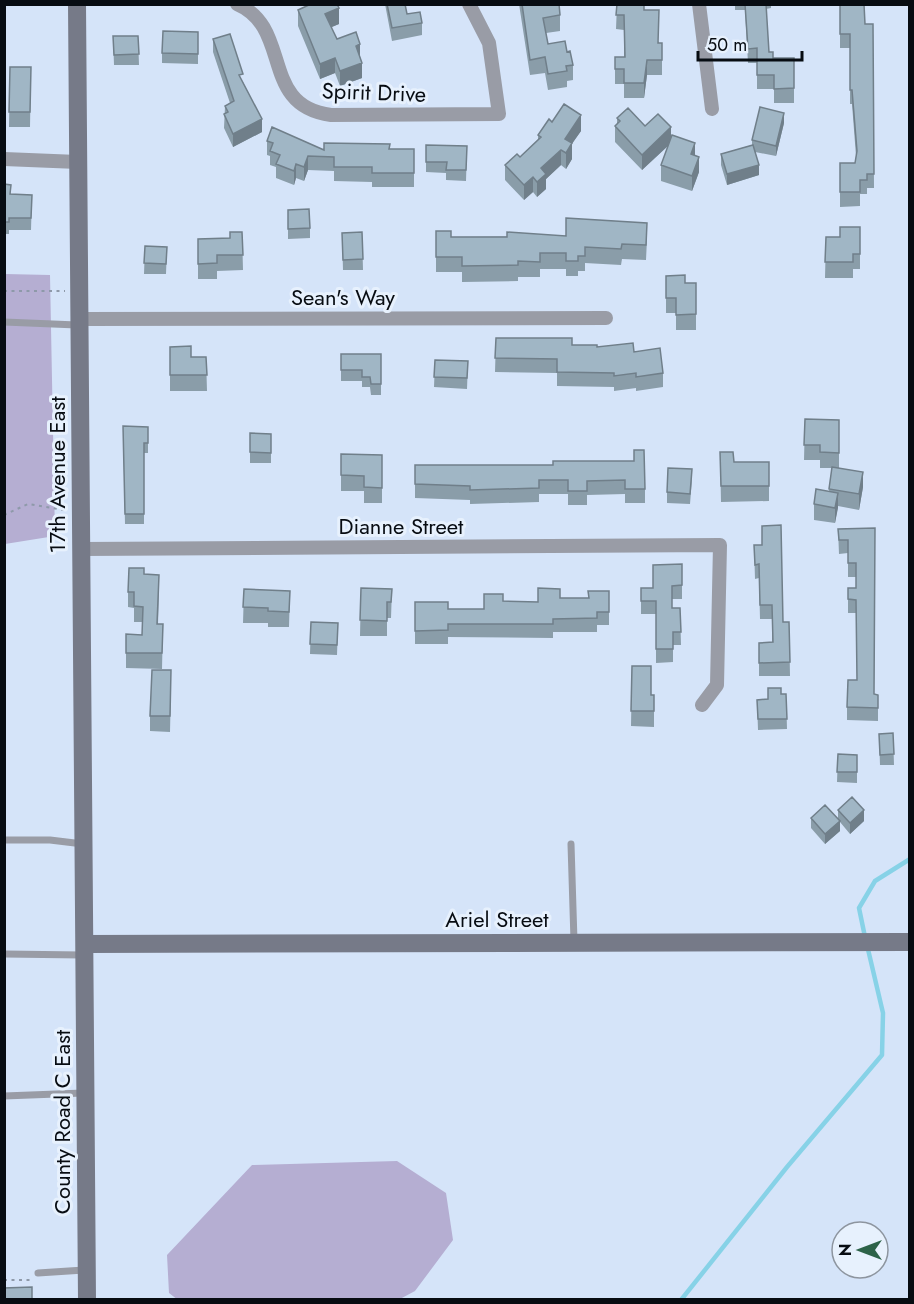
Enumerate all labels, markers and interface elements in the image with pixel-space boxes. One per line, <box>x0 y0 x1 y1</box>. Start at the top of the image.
scale bar <box>698 24 802 62</box>
text: 50 m <box>707 32 747 58</box>
street label: Spirit Drive <box>321 74 427 110</box>
street label: Sean's Way <box>291 281 395 313</box>
street label: 17th Avenue East <box>41 396 73 553</box>
street label: Dianne Street <box>339 510 464 542</box>
street label: Ariel Street <box>445 903 549 935</box>
street label: County Road C East <box>46 1029 78 1214</box>
north arrow <box>830 1220 890 1280</box>
text: N <box>834 1244 857 1256</box>

